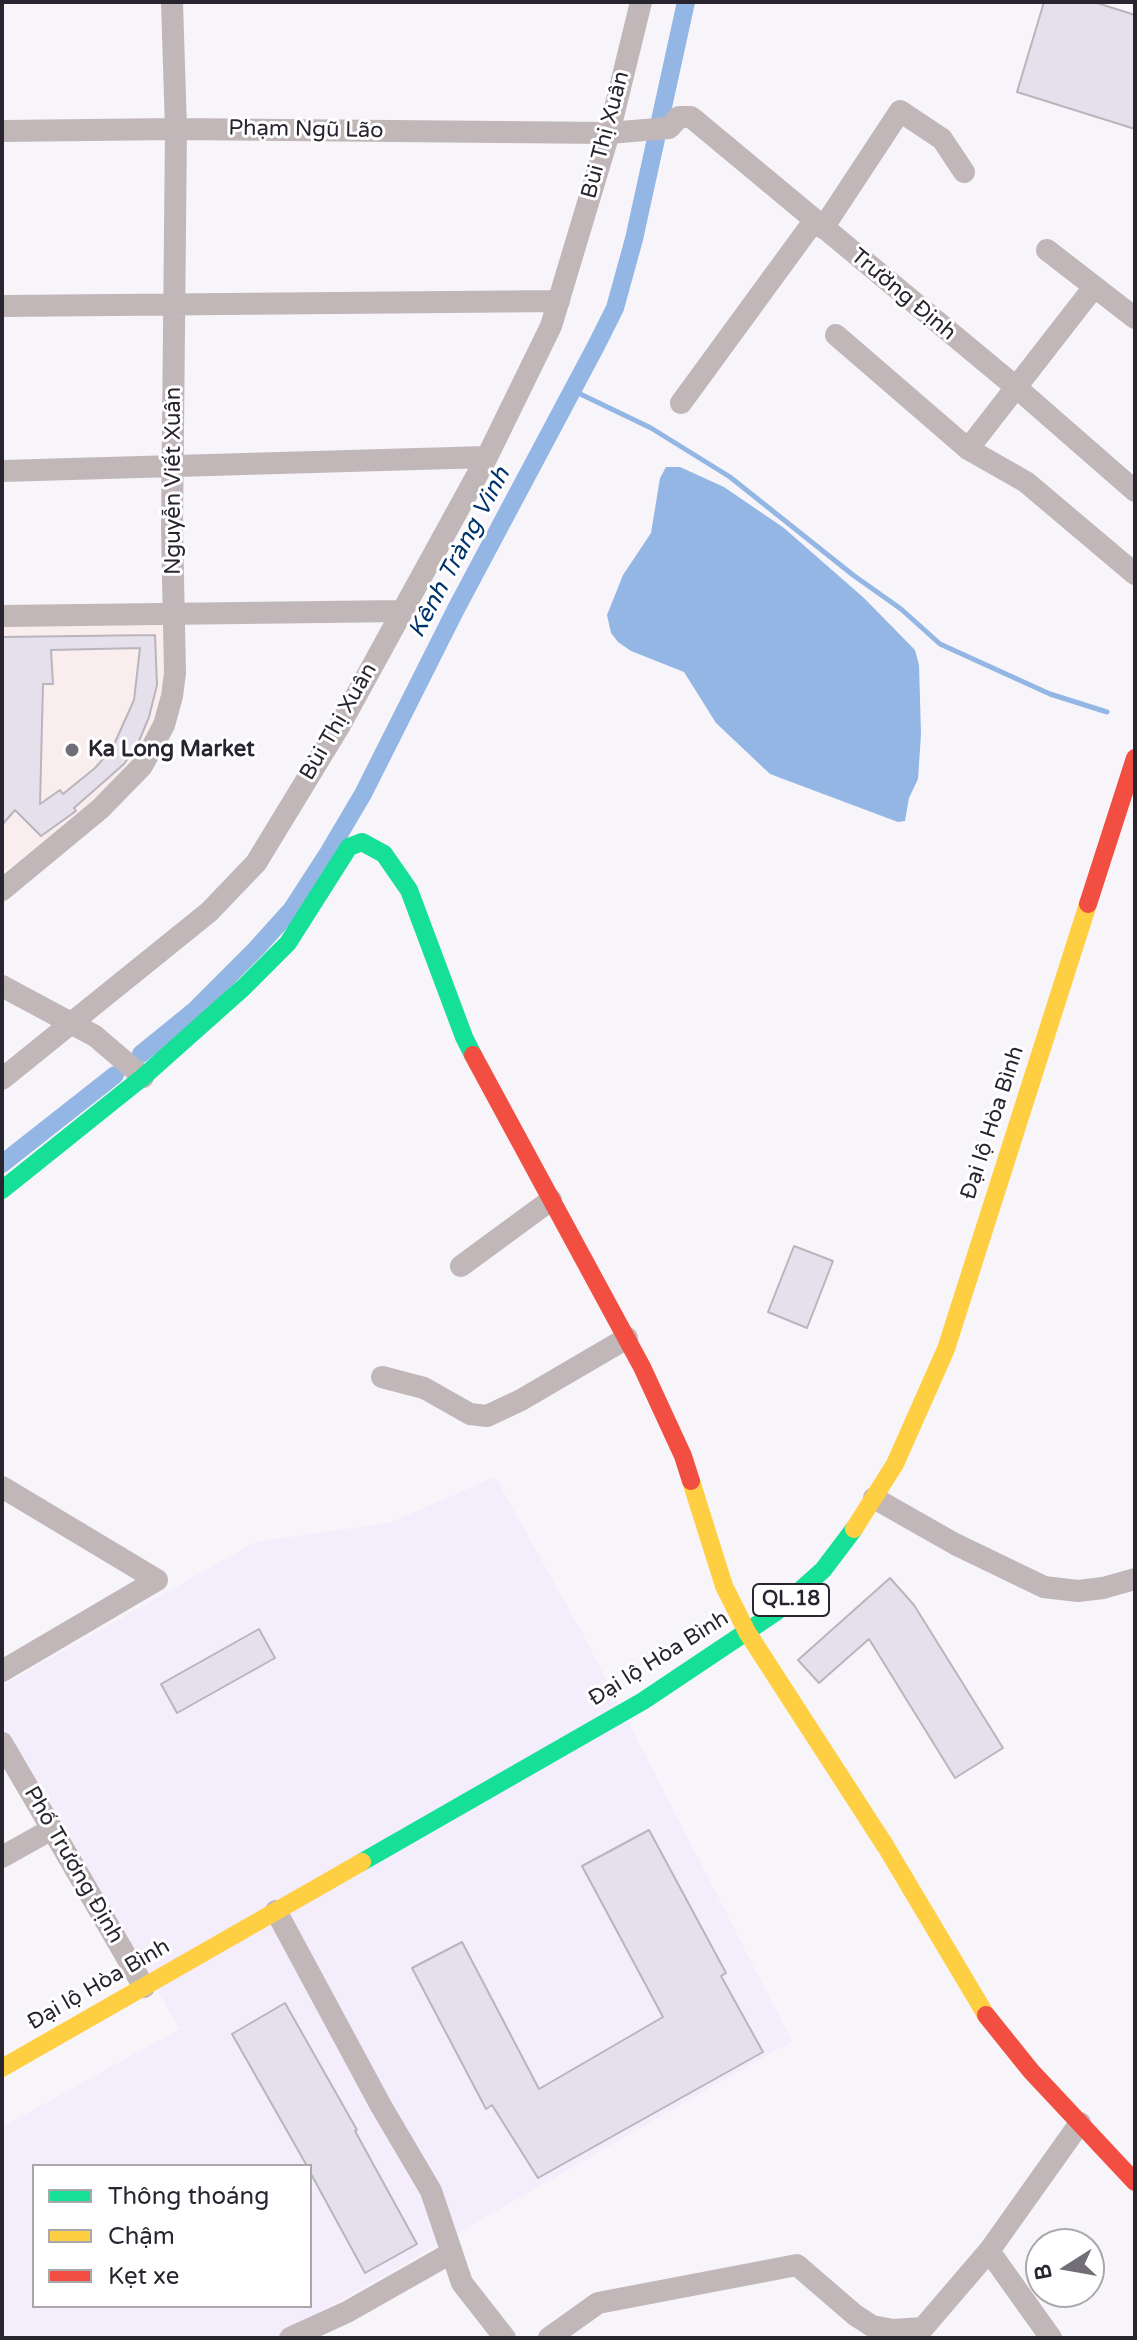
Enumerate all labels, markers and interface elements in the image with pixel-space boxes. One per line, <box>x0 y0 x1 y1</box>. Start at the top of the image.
street label: Bùi Thị Xuân <box>576 68 636 202</box>
street label: Phạm Ngũ Lão <box>228 115 384 145</box>
street label: Trường Định <box>845 243 961 347</box>
street label: Nguyễn Viết Xuân <box>161 387 187 575</box>
water label: Kênh Tràng Vinh <box>403 463 517 643</box>
street label: Bùi Thị Xuân <box>295 659 383 785</box>
place label: Ka Long Market <box>88 737 255 763</box>
marker: Ka Long Market <box>63 741 81 759</box>
street label: Đại lộ Hòa Bình <box>956 1043 1030 1203</box>
road number: QL.18 <box>753 1584 829 1616</box>
street label: Đại lộ Hòa Bình <box>584 1606 734 1712</box>
street label: Phố Trương Định <box>17 1782 129 1948</box>
street label: Đại lộ Hòa Bình <box>23 1934 175 2036</box>
legend <box>32 2164 312 2308</box>
text: Thông thoáng <box>108 2182 269 2211</box>
text: Chậm <box>108 2222 175 2251</box>
north arrow <box>1025 2228 1105 2308</box>
text: Kẹt xe <box>108 2262 179 2291</box>
text: B <box>1029 2262 1058 2282</box>

